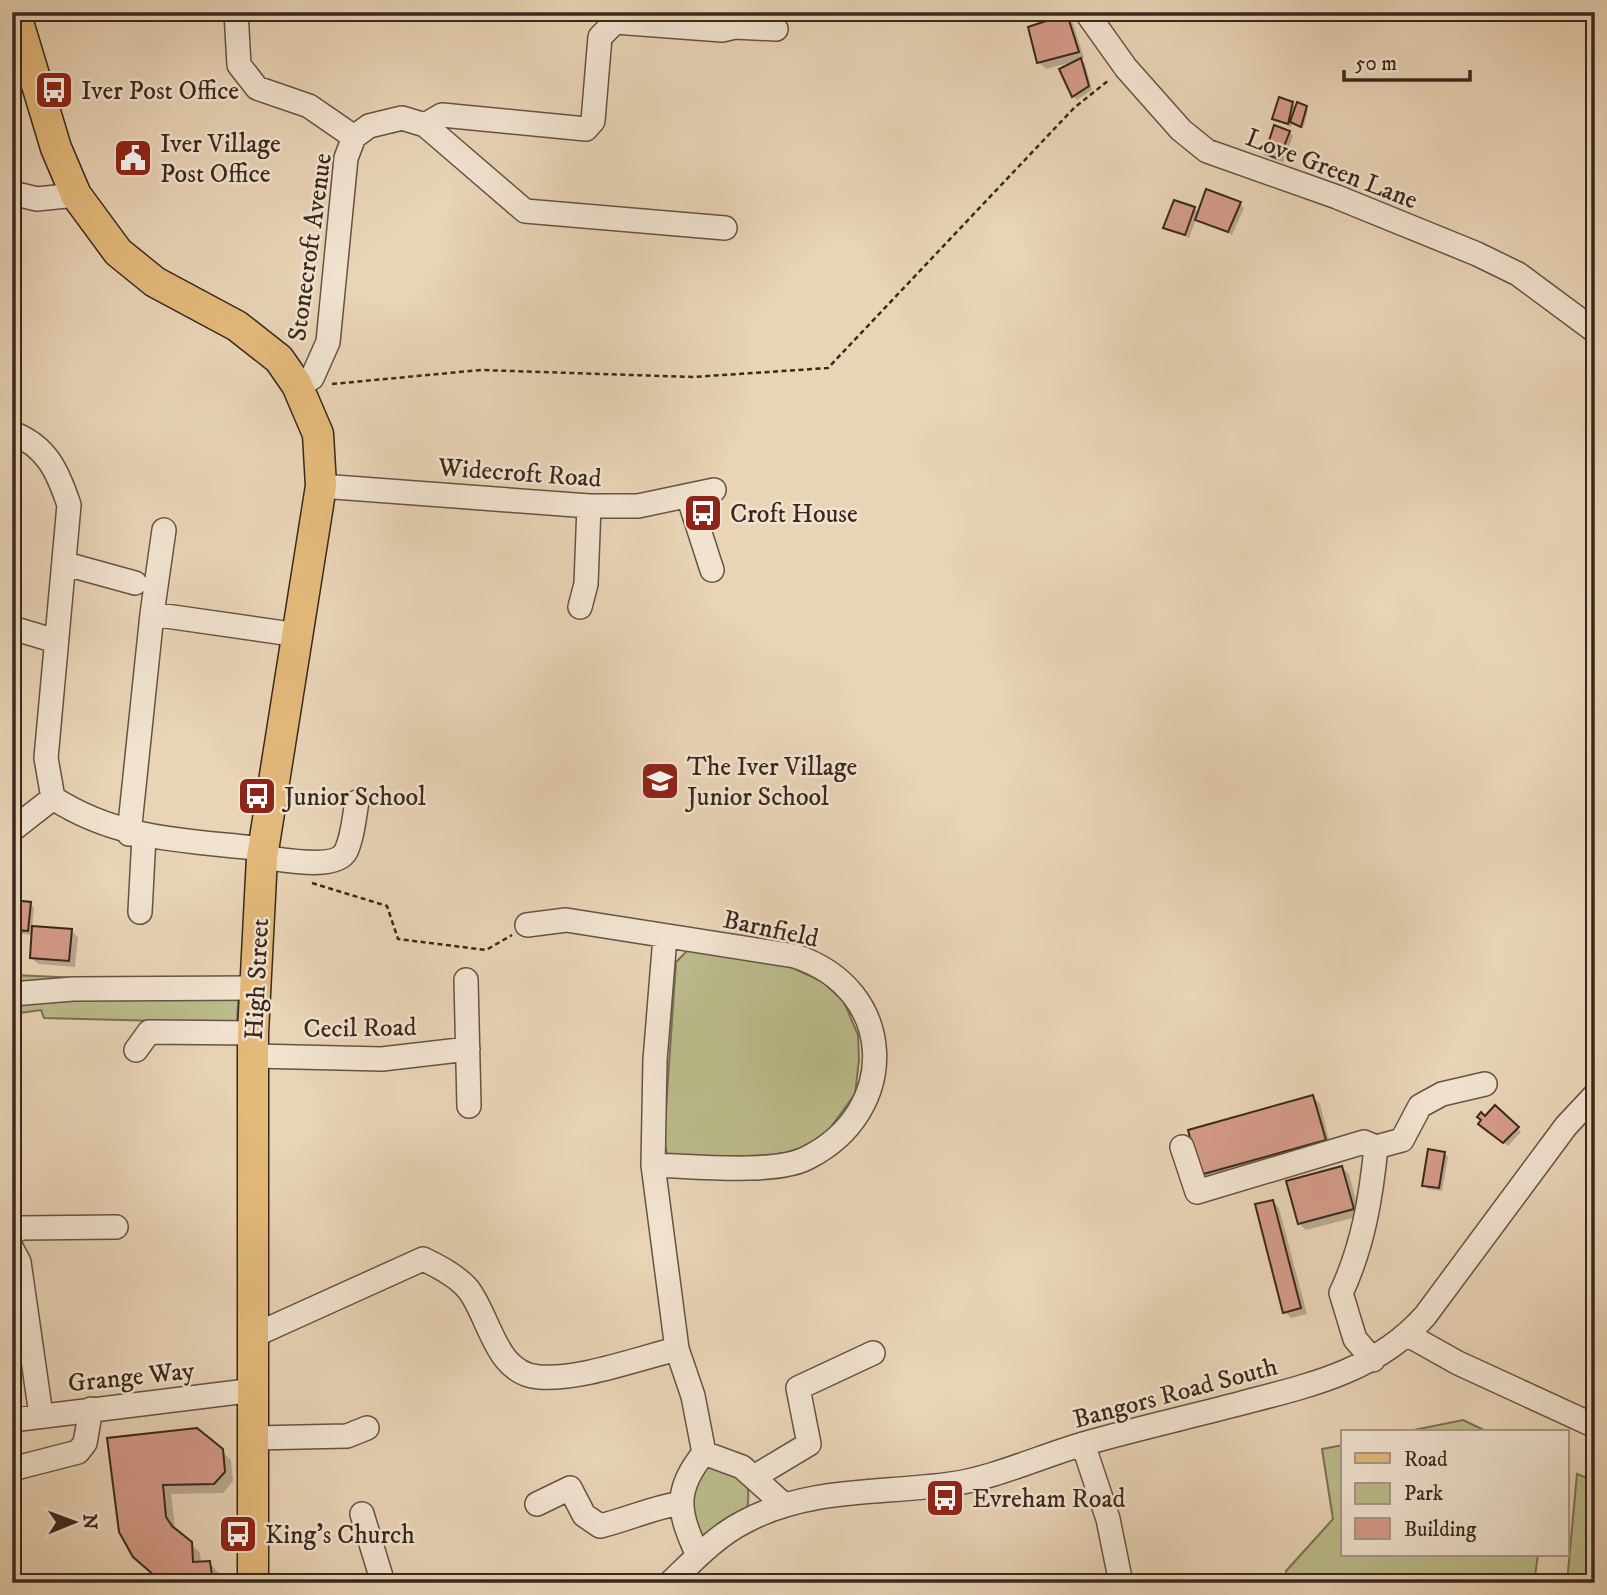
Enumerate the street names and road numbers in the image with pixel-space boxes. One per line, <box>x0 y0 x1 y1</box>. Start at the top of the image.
street label: Love Green Lane <box>1241 121 1422 217</box>
street label: Stonecroft Avenue <box>281 151 340 343</box>
street label: Widecroft Road <box>436 451 603 496</box>
street label: Barnfield <box>720 903 822 956</box>
street label: High Street <box>238 917 277 1041</box>
street label: Cecil Road <box>303 1011 417 1046</box>
street label: Bangors Road South <box>1069 1350 1282 1437</box>
street label: Grange Way <box>66 1354 197 1401</box>

